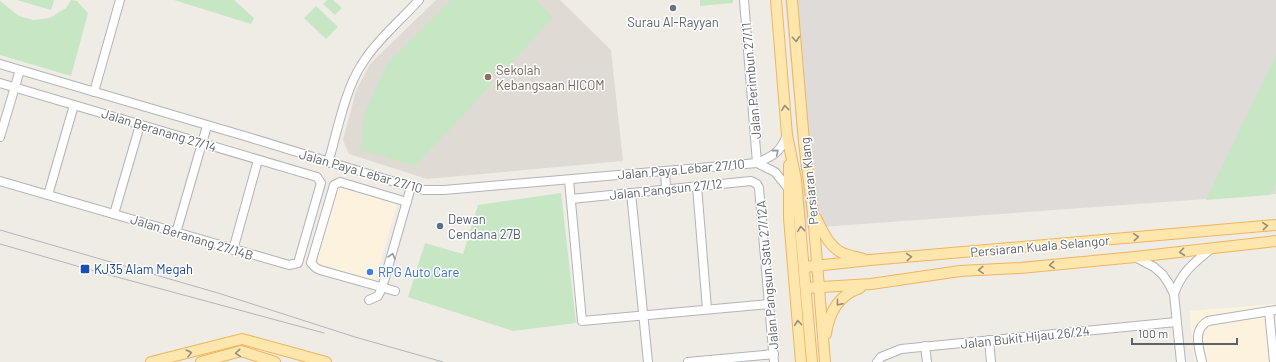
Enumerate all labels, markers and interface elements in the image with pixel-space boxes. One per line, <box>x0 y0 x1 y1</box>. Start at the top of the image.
marker: Surau Al-Rayyan <box>668 3 678 13</box>
place label: Surau Al-Rayyan <box>627 14 719 30</box>
street label: Jalan Perimbun 27/11 <box>738 22 764 140</box>
one-way arrow <box>791 36 800 42</box>
place label: Sekolah Kebangsaan HICOM <box>496 62 605 93</box>
marker: Sekolah Kebangsaan HICOM <box>483 72 493 82</box>
street label: Jalan Beranang 27/14 <box>100 105 218 155</box>
one-way arrow <box>780 105 789 111</box>
street label: Persiaran Klang <box>796 136 822 225</box>
street label: Jalan Paya Lebar 27/10 <box>297 146 425 196</box>
one-way arrow <box>771 150 778 157</box>
street label: Jalan Paya Lebar 27/10 <box>617 155 745 183</box>
street label: Jalan Pangsun 27/12 <box>609 175 723 203</box>
street label: Jalan Pangsun Satu 27/12A <box>752 200 781 350</box>
street label: Jalan Beranang 27/14B <box>129 211 255 263</box>
place label: Dewan Cendana 27B <box>448 211 521 242</box>
marker: Dewan Cendana 27B <box>435 221 445 231</box>
one-way arrow <box>1262 222 1268 231</box>
one-way arrow <box>796 226 805 232</box>
street label: Persiaran Kuala Selangor <box>970 232 1111 260</box>
one-way arrow <box>1133 233 1139 242</box>
one-way arrow <box>1179 247 1185 256</box>
one-way arrow <box>387 252 395 259</box>
one-way arrow <box>906 253 912 262</box>
one-way arrow <box>1049 260 1055 269</box>
place label: KJ35 Alam Megah <box>94 261 193 277</box>
marker: KJ35 Alam Megah <box>79 263 91 275</box>
place label: RPG Auto Care <box>378 264 459 280</box>
one-way arrow <box>978 265 984 274</box>
marker: RPG Auto Care <box>365 267 375 277</box>
one-way arrow <box>836 298 843 305</box>
one-way arrow <box>793 320 802 326</box>
scale bar <box>1132 320 1237 346</box>
street label: Jalan Bukit Hijau 26/24 <box>960 322 1090 352</box>
text: 100 m <box>1138 326 1168 340</box>
one-way arrow <box>186 349 192 357</box>
one-way arrow <box>235 349 241 358</box>

